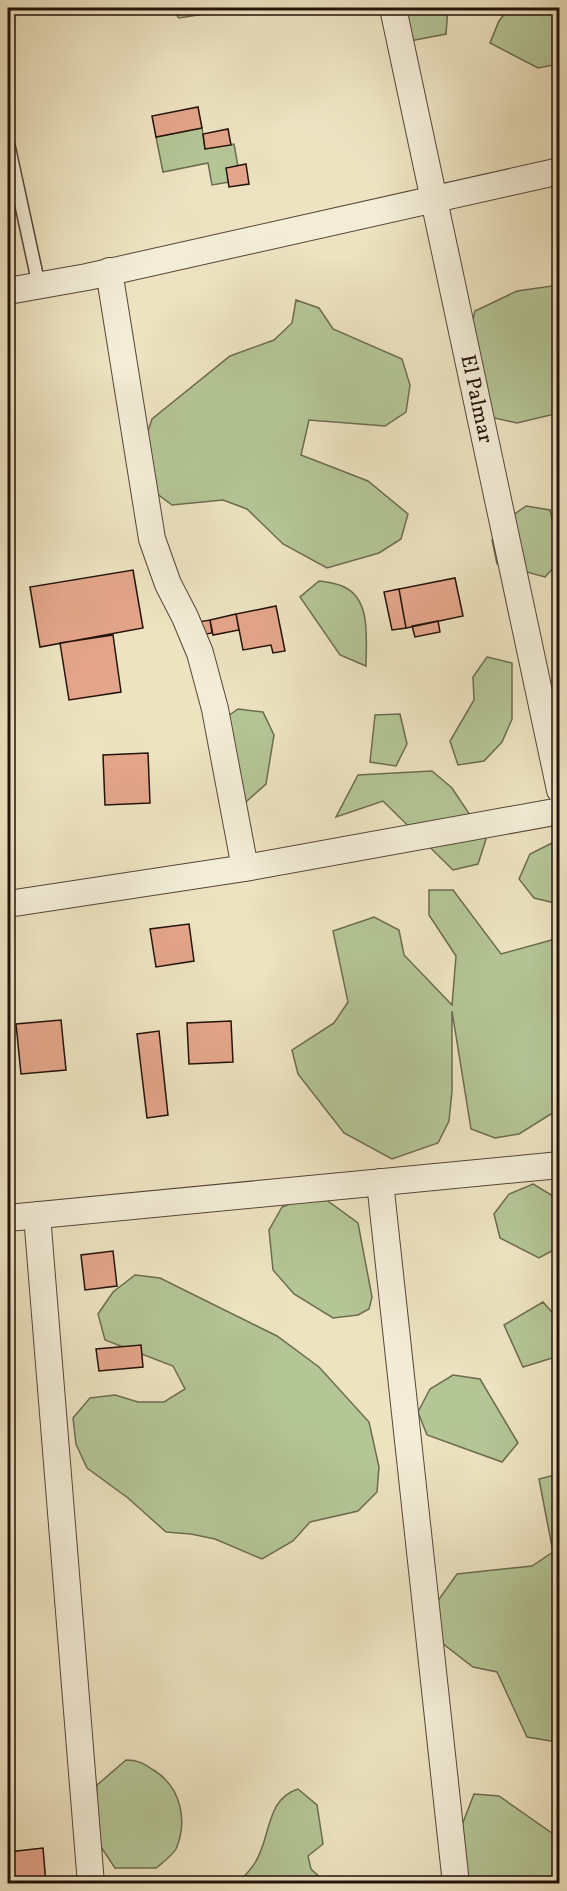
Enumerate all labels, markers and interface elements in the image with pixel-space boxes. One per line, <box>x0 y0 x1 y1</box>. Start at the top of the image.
street label: El Palmar <box>452 352 500 446</box>

